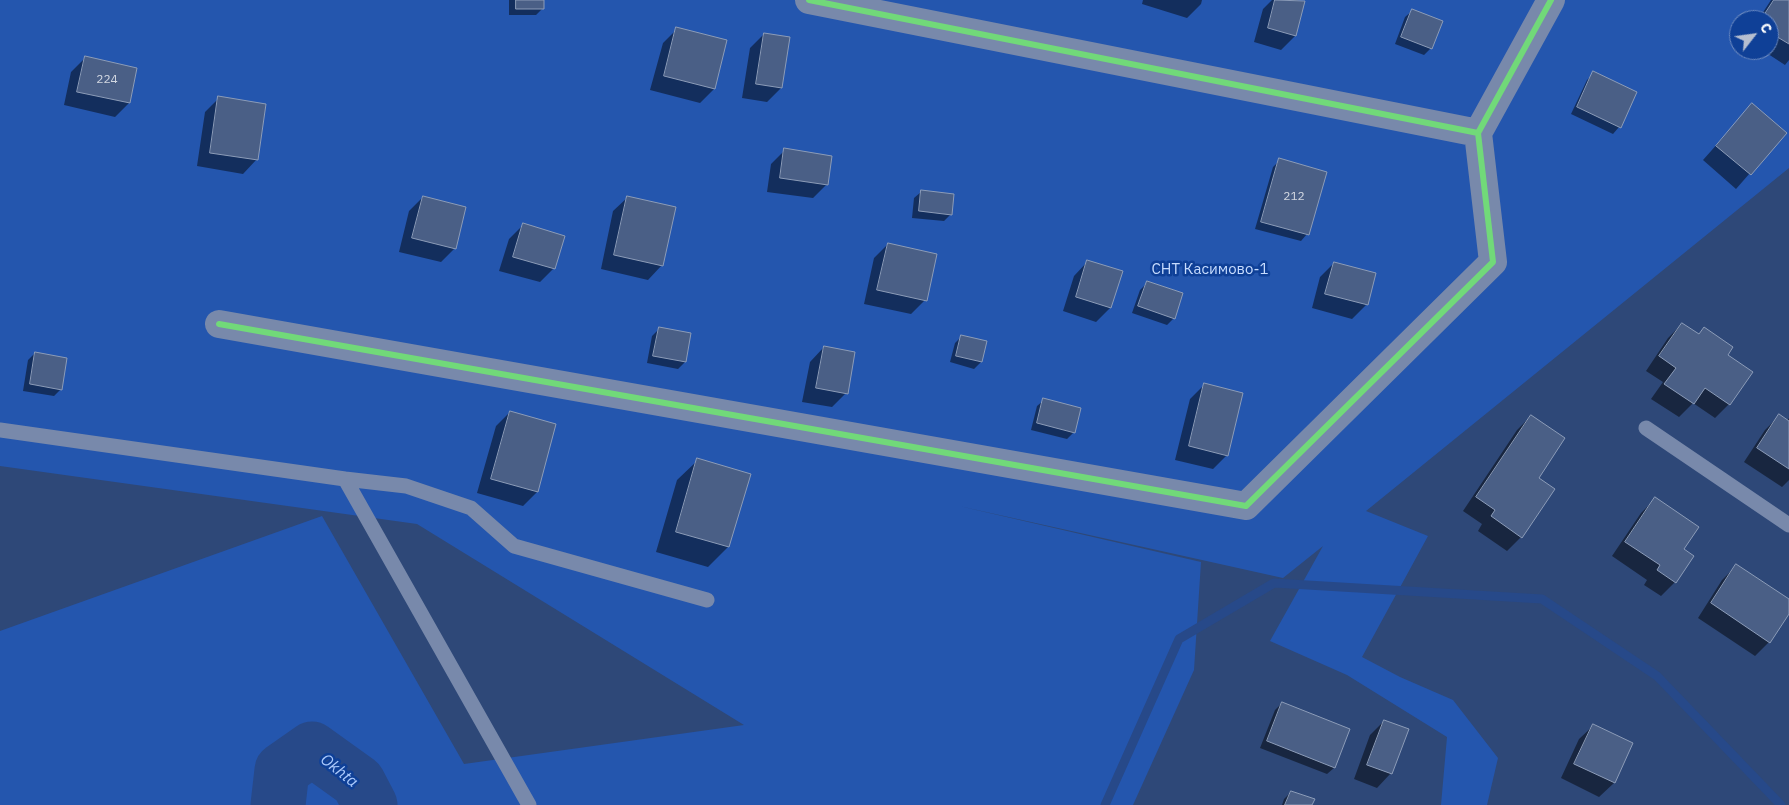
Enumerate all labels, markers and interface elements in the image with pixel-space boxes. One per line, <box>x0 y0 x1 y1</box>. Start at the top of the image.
north arrow <box>1729 10 1779 60</box>
text: С <box>1756 20 1776 36</box>
house number: 224 <box>96 73 118 87</box>
house number: 212 <box>1283 190 1305 204</box>
park label: СНТ Касимово-1 <box>1151 261 1269 279</box>
water label: Okhta <box>316 750 362 792</box>

